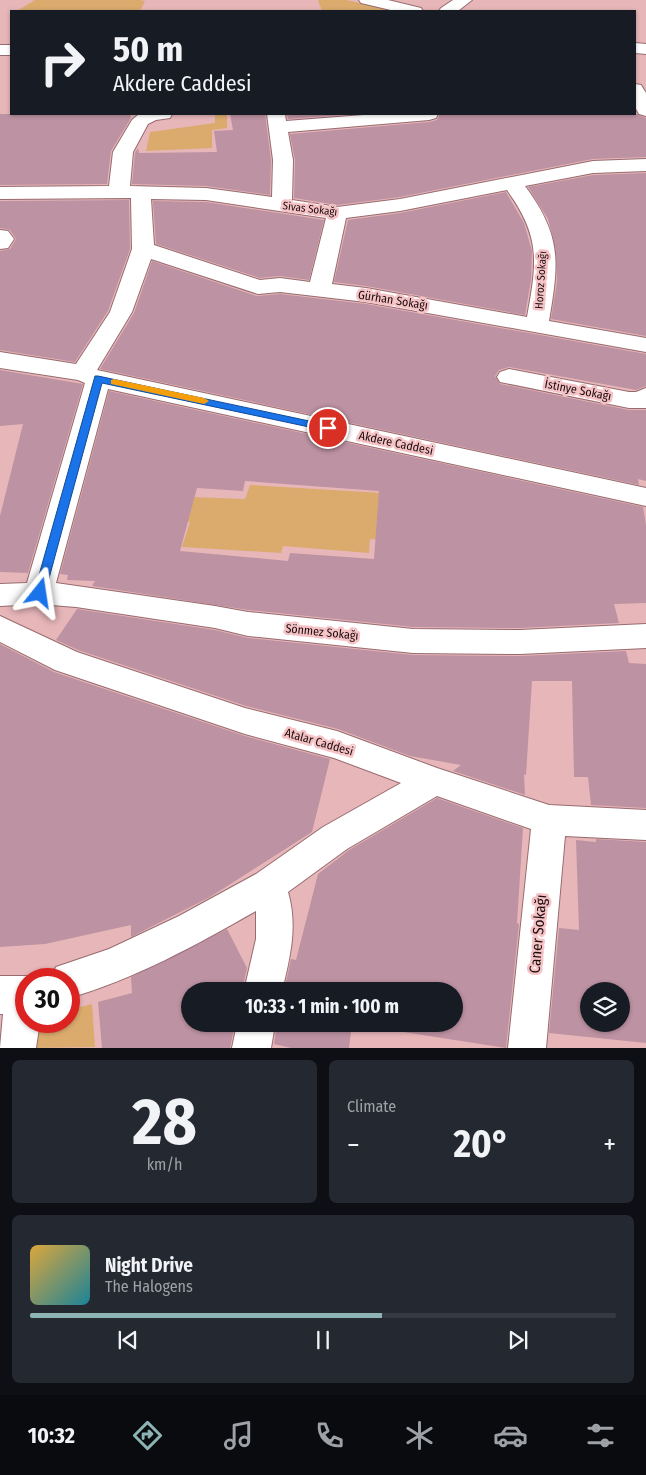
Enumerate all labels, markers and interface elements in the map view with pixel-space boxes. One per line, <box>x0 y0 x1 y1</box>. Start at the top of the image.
text: 50 m <box>113 28 183 70</box>
icon: right <box>30 30 95 95</box>
text: Akdere Caddesi <box>113 70 252 97</box>
street label: Sivas Sokağı <box>282 199 338 219</box>
street label: Horoz Sokağı <box>532 251 550 309</box>
street label: Gürhan Sokağı <box>357 288 429 312</box>
street label: İstinye Sokağı <box>543 376 613 403</box>
pin <box>307 407 349 449</box>
icon: arrive <box>314 414 342 442</box>
street label: Akdere Caddesi <box>358 428 434 458</box>
position arrow <box>13 566 65 618</box>
street label: Sönmez Sokağı <box>285 621 359 643</box>
street label: Atalar Caddesi <box>283 726 355 758</box>
street label: Caner Sokağı <box>526 894 550 974</box>
speed limit sign: 30 <box>15 968 80 1033</box>
map controls <box>580 982 630 1032</box>
button: layers <box>580 982 630 1032</box>
text: 10:33 · 1 min · 100 m <box>245 995 399 1018</box>
text: 28 <box>132 1083 197 1161</box>
text: Climate <box>347 1097 396 1116</box>
text: 20° <box>453 1121 510 1167</box>
text: − <box>347 1128 360 1161</box>
text: + <box>603 1128 616 1161</box>
text: km/h <box>147 1155 182 1174</box>
text: Night Drive <box>105 1254 193 1277</box>
text: The Halogens <box>105 1277 193 1296</box>
icon: previous <box>114 1326 142 1354</box>
icon: pause <box>309 1326 337 1354</box>
icon: next <box>504 1326 532 1354</box>
icon: directions <box>130 1418 165 1453</box>
icon: music <box>221 1418 256 1453</box>
icon: phone <box>312 1418 347 1453</box>
icon: climate <box>402 1418 437 1453</box>
icon: car <box>493 1418 528 1453</box>
icon: filters <box>583 1418 618 1453</box>
text: 10:32 <box>28 1422 75 1449</box>

